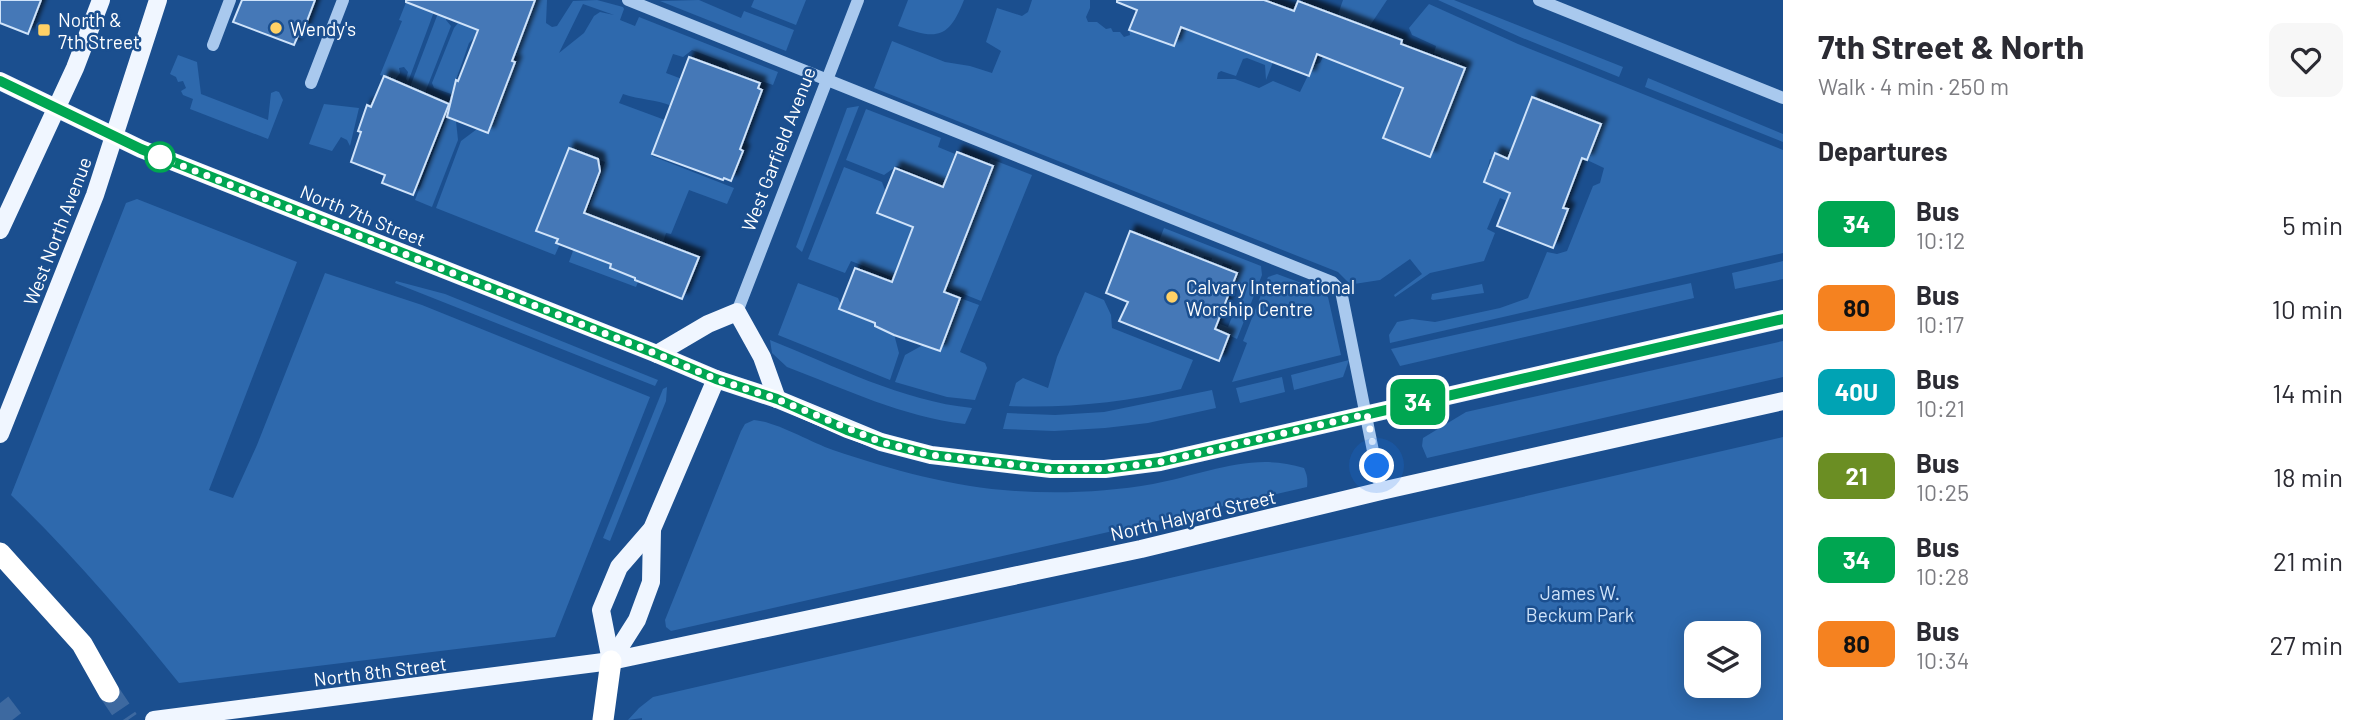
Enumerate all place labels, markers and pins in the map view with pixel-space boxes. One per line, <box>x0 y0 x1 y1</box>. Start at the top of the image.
place label: North & 7th Street <box>58 8 140 53</box>
place label: Wendy's <box>290 17 356 40</box>
marker: Wendy's <box>268 20 284 36</box>
marker: North & 7th Street <box>36 22 52 38</box>
unlabelled marker <box>145 142 175 172</box>
place label: Calvary International Worship Centre <box>1186 275 1355 320</box>
marker: Calvary International Worship Centre <box>1164 289 1180 305</box>

